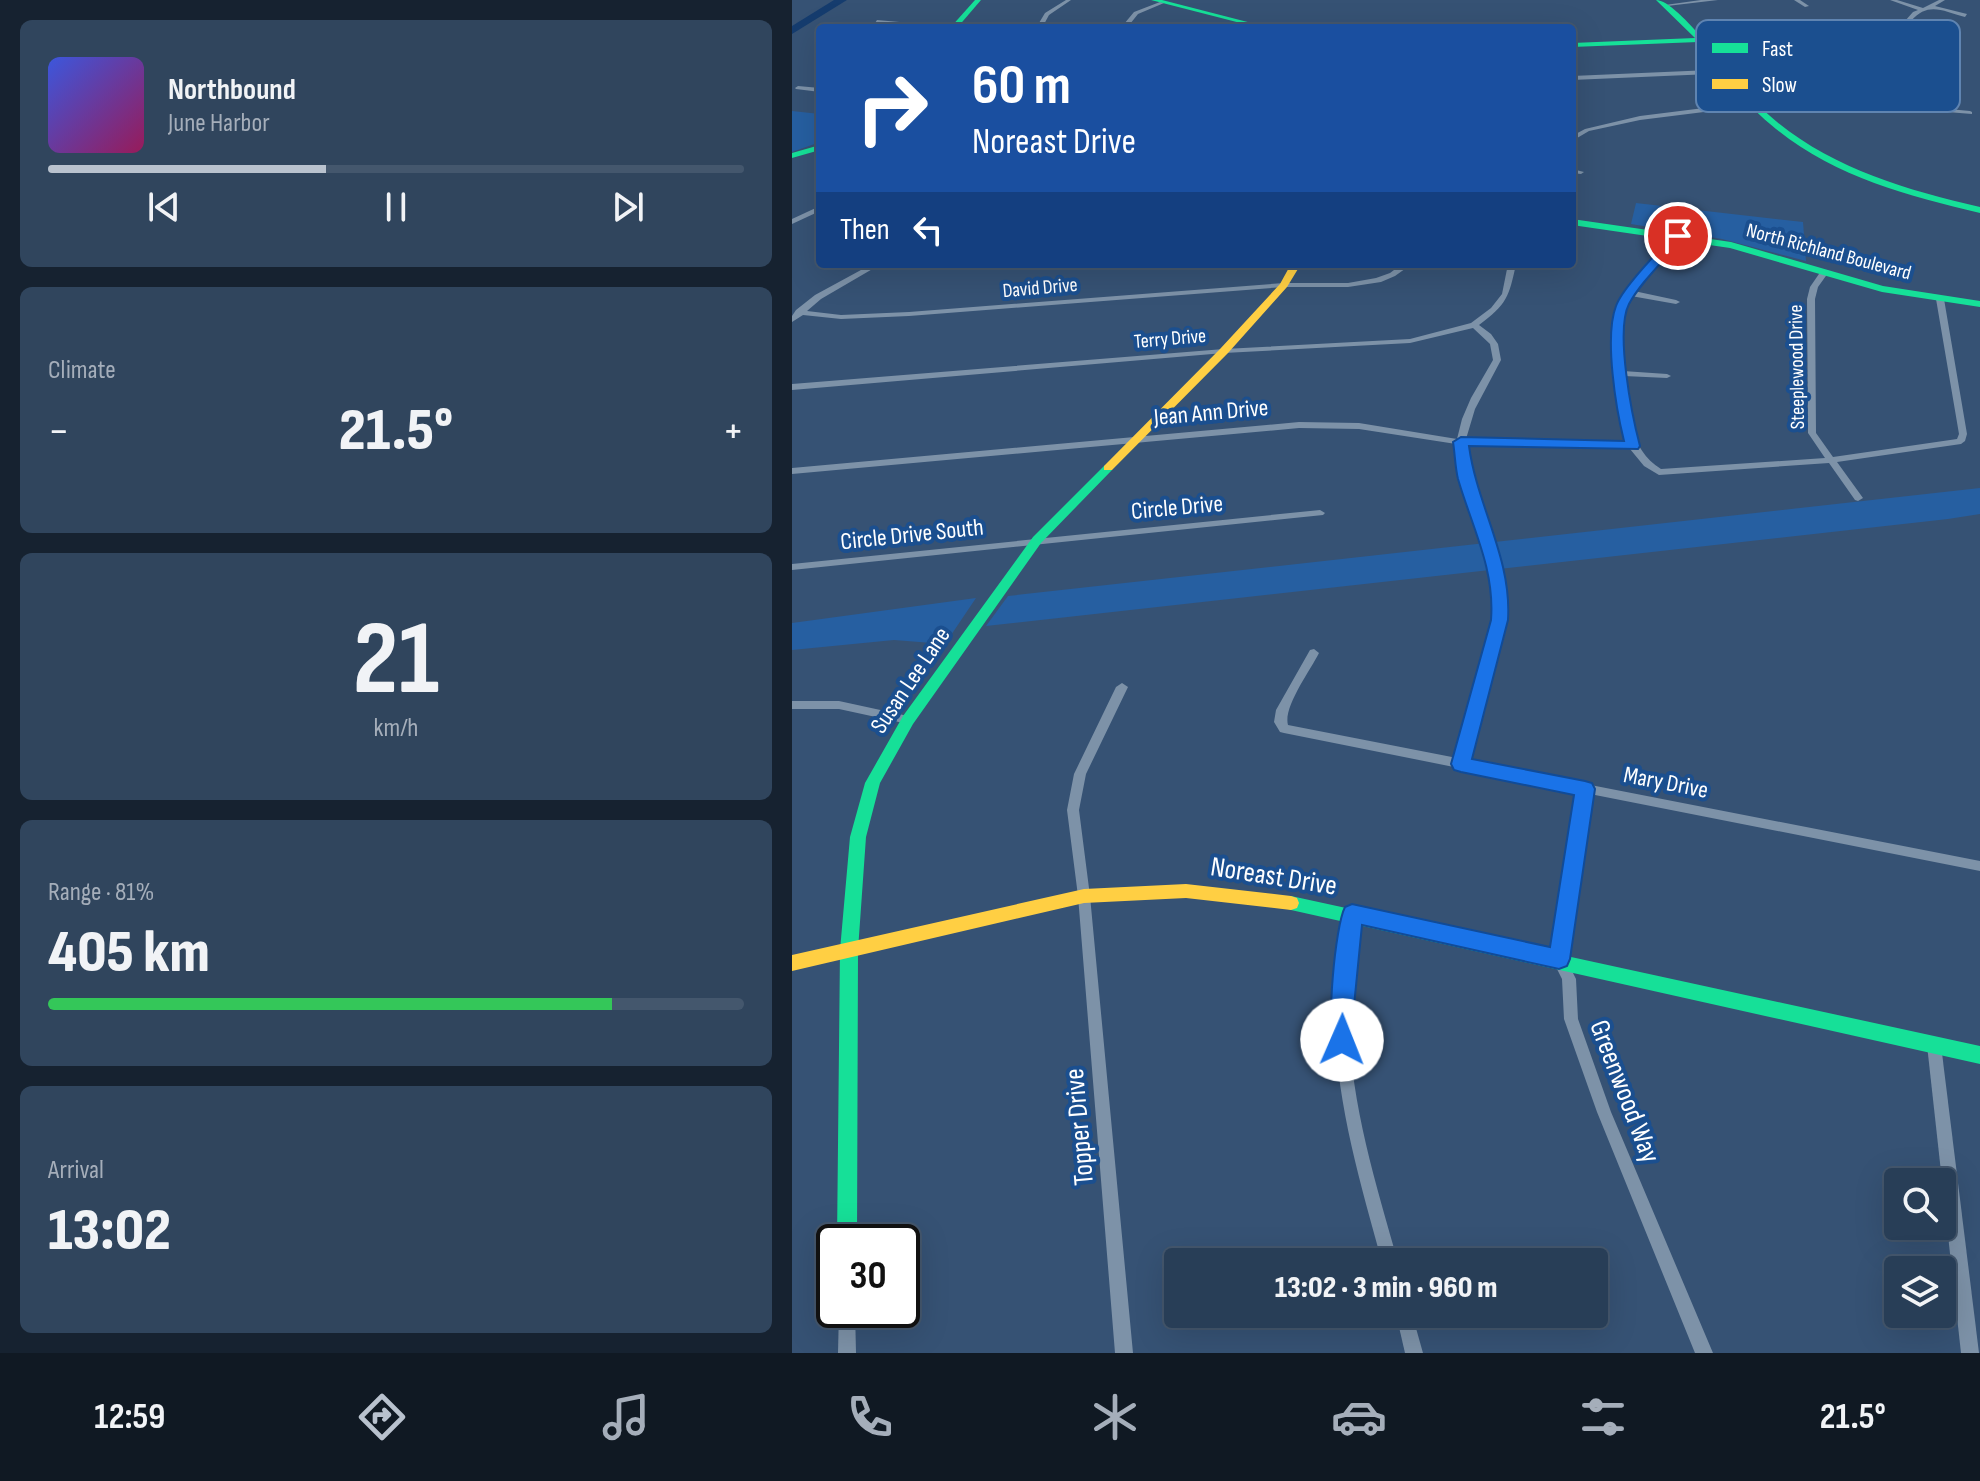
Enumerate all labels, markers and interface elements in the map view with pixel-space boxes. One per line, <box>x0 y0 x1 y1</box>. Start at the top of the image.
legend <box>1696 20 1960 112</box>
text: Fast <box>1762 36 1793 63</box>
text: 60 m <box>972 53 1071 120</box>
icon: right <box>840 56 944 160</box>
text: Northbound <box>168 72 296 108</box>
text: Slow <box>1762 72 1797 99</box>
text: June Harbor <box>168 108 270 139</box>
text: Noreast Drive <box>972 121 1136 164</box>
icon: previous <box>142 185 186 229</box>
icon: pause <box>374 185 418 229</box>
icon: next <box>606 185 650 229</box>
pin <box>1644 202 1712 270</box>
icon: left <box>906 208 950 252</box>
text: Then <box>840 212 890 248</box>
icon: arrive <box>1656 214 1700 258</box>
street label: North Richland Boulevard <box>1744 218 1914 285</box>
street label: David Drive <box>1002 273 1079 303</box>
street label: Steeplewood Drive <box>1784 304 1810 430</box>
street label: Terry Drive <box>1133 324 1207 354</box>
text: Climate <box>48 355 116 386</box>
street label: Jean Ann Drive <box>1152 393 1270 432</box>
text: 21.5° <box>339 395 453 467</box>
text: − <box>48 405 70 458</box>
text: + <box>722 405 744 458</box>
street label: Circle Drive <box>1130 489 1224 526</box>
street label: Circle Drive South <box>839 513 985 556</box>
text: 21 <box>353 598 439 723</box>
street label: Susan Lee Lane <box>864 622 957 739</box>
text: km/h <box>374 713 418 744</box>
street label: Mary Drive <box>1621 760 1711 805</box>
street label: Noreast Drive <box>1208 850 1339 903</box>
text: Range · 81% <box>48 877 154 908</box>
text: 405 km <box>48 917 210 989</box>
position arrow <box>1300 998 1384 1082</box>
street label: Greenwood Way <box>1582 1016 1667 1168</box>
street label: Topper Drive <box>1058 1067 1101 1187</box>
text: Arrival <box>48 1155 104 1186</box>
map controls <box>1884 1168 1956 1328</box>
button: search <box>1884 1168 1956 1240</box>
text: 13:02 <box>48 1195 171 1267</box>
speed limit sign: 30 <box>816 1224 920 1328</box>
button: layers <box>1884 1256 1956 1328</box>
text: 13:02 · 3 min · 960 m <box>1275 1270 1497 1306</box>
icon: directions <box>354 1389 410 1445</box>
icon: music <box>598 1389 654 1445</box>
icon: phone <box>842 1389 898 1445</box>
icon: climate <box>1087 1389 1143 1445</box>
icon: car <box>1331 1389 1387 1445</box>
icon: filters <box>1575 1389 1631 1445</box>
text: 12:59 <box>94 1396 165 1439</box>
text: 21.5° <box>1820 1396 1886 1439</box>

